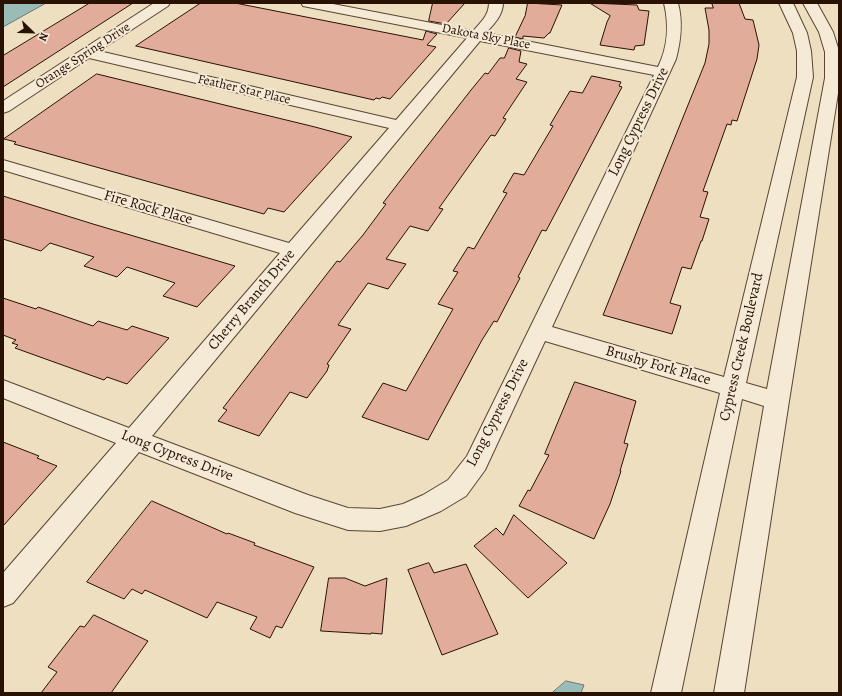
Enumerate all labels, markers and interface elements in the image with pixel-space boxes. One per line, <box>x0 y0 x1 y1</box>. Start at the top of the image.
north arrow <box>12 12 52 52</box>
street label: Orange Spring Drive <box>33 20 133 92</box>
street label: Dakota Sky Place <box>440 21 532 53</box>
text: N <box>35 30 52 43</box>
street label: Long Cypress Drive <box>605 65 673 179</box>
street label: Feather Star Place <box>196 72 292 108</box>
street label: Fire Rock Place <box>101 187 195 229</box>
street label: Cherry Branch Drive <box>205 246 299 354</box>
street label: Cypress Creek Boulevard <box>716 271 768 423</box>
street label: Brushy Fork Place <box>603 342 713 390</box>
street label: Long Cypress Drive <box>463 356 533 470</box>
street label: Long Cypress Drive <box>118 426 236 486</box>

